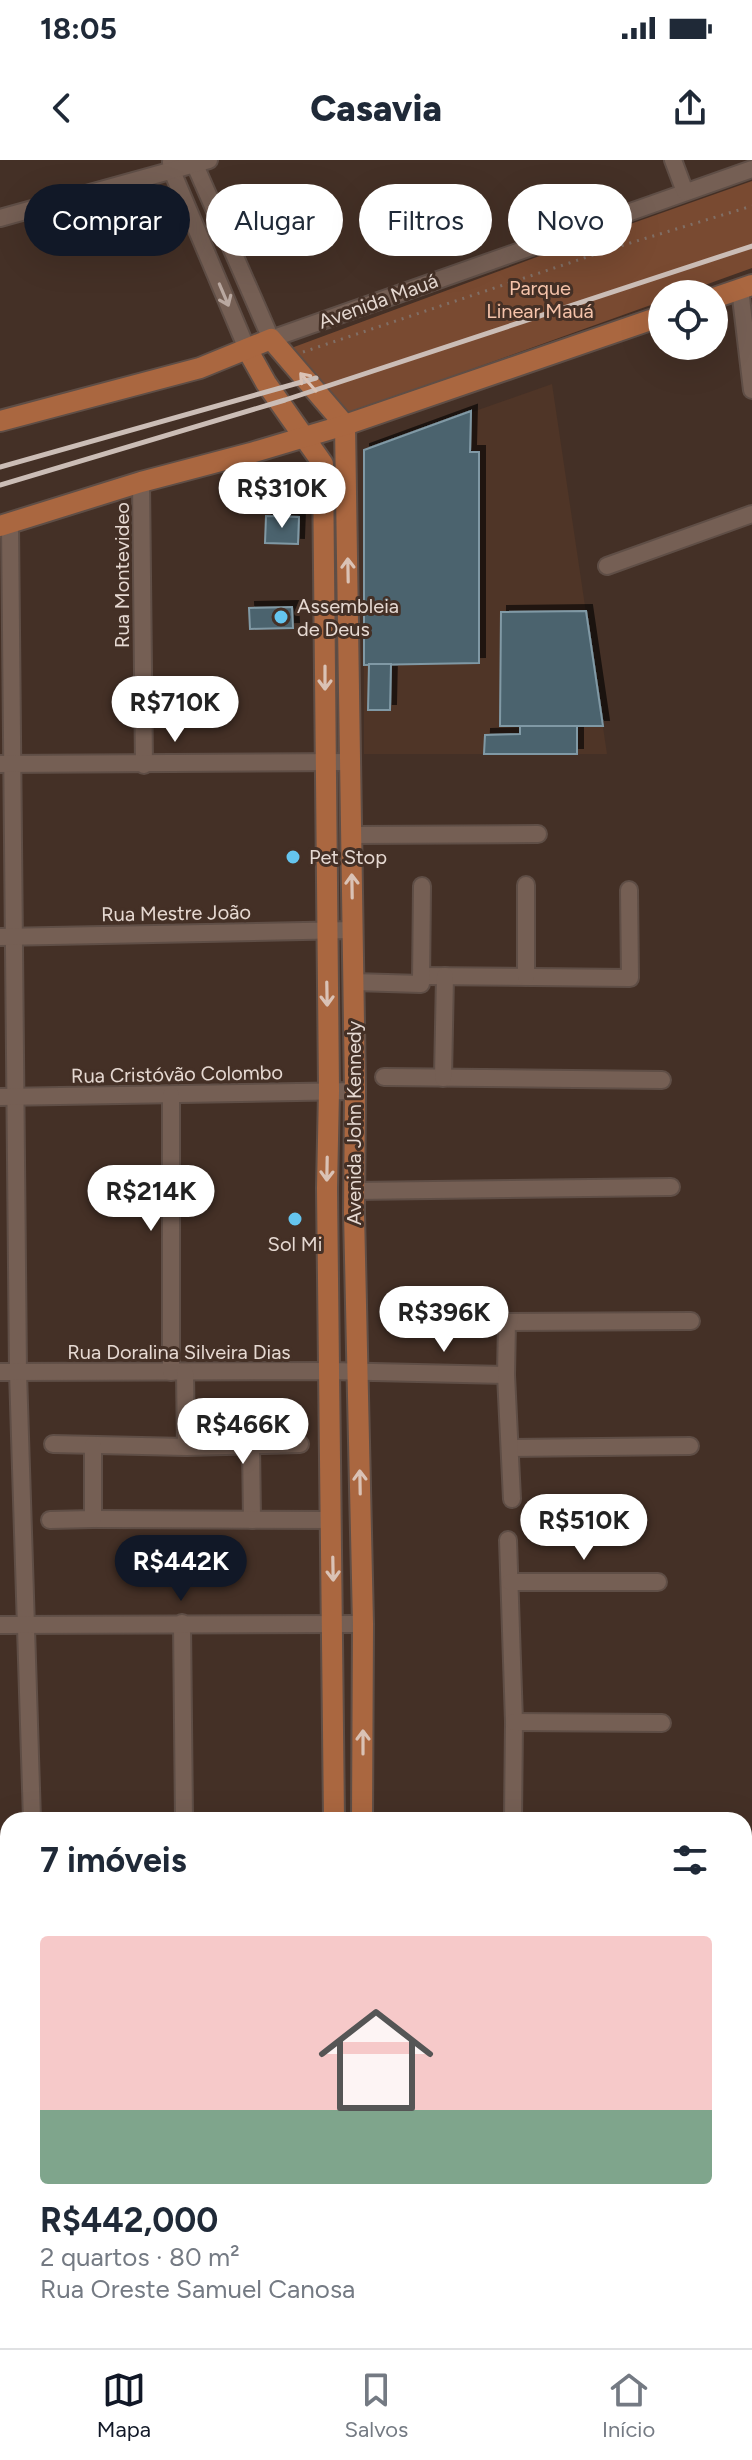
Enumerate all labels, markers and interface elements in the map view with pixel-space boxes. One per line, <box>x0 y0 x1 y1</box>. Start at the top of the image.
text: 18:05 <box>40 10 117 47</box>
icon: back <box>40 86 84 130</box>
icon: share <box>668 86 712 130</box>
text: Casavia <box>310 87 442 130</box>
chip: Comprar <box>24 184 190 256</box>
chip: Alugar <box>206 184 343 256</box>
chip: Filtros <box>359 184 492 256</box>
chip: Novo <box>508 184 632 256</box>
street label: Avenida Mauá <box>315 268 441 334</box>
park label: Parque Linear Mauá <box>486 276 594 323</box>
map controls <box>648 280 728 360</box>
button: locate <box>648 280 728 360</box>
one-way arrow <box>217 282 232 307</box>
one-way arrow <box>299 372 317 393</box>
pin: R$310K <box>217 462 347 530</box>
text: R$310K <box>237 472 327 504</box>
street label: Rua Montevideo <box>110 502 134 648</box>
one-way arrow <box>340 557 355 584</box>
place label: Assembleia de Deus <box>297 594 399 641</box>
marker: Assembleia de Deus <box>272 608 290 626</box>
one-way arrow <box>317 664 333 691</box>
pin: R$710K <box>110 676 240 744</box>
text: R$710K <box>130 686 220 718</box>
place label: Pet Stop <box>309 845 387 869</box>
marker: Pet Stop <box>284 848 302 866</box>
one-way arrow <box>345 873 360 900</box>
street label: Rua Mestre João <box>101 900 251 926</box>
one-way arrow <box>320 980 335 1007</box>
street label: Avenida John Kennedy <box>342 1020 366 1225</box>
street label: Rua Cristóvão Colombo <box>71 1060 283 1088</box>
one-way arrow <box>320 1155 335 1182</box>
pin: R$214K <box>86 1165 216 1233</box>
text: R$214K <box>106 1175 196 1207</box>
marker: Sol Mi <box>286 1210 304 1228</box>
place label: Sol Mi <box>268 1232 322 1256</box>
pin: R$396K <box>379 1286 509 1354</box>
text: R$396K <box>397 1296 491 1328</box>
street label: Rua Doralina Silveira Dias <box>67 1340 291 1364</box>
pin: R$466K <box>178 1398 308 1466</box>
text: R$466K <box>195 1408 291 1440</box>
one-way arrow <box>353 1469 368 1496</box>
pin: R$510K <box>519 1494 649 1562</box>
text: R$510K <box>538 1504 630 1536</box>
pin: R$442K <box>116 1535 246 1603</box>
text: R$442K <box>133 1545 229 1577</box>
one-way arrow <box>325 1555 340 1582</box>
one-way arrow <box>355 1729 371 1756</box>
icon: filters <box>668 1838 712 1882</box>
text: 7 imóveis <box>40 1840 187 1881</box>
icon: home <box>304 1988 448 2132</box>
text: R$442,000 <box>40 2200 218 2241</box>
text: 2 quartos · 80 m² <box>40 2241 240 2273</box>
text: Rua Oreste Samuel Canosa <box>40 2273 355 2305</box>
tab: Mapa <box>97 2368 151 2443</box>
tab: Salvos <box>345 2368 408 2443</box>
tab: Início <box>602 2368 655 2443</box>

